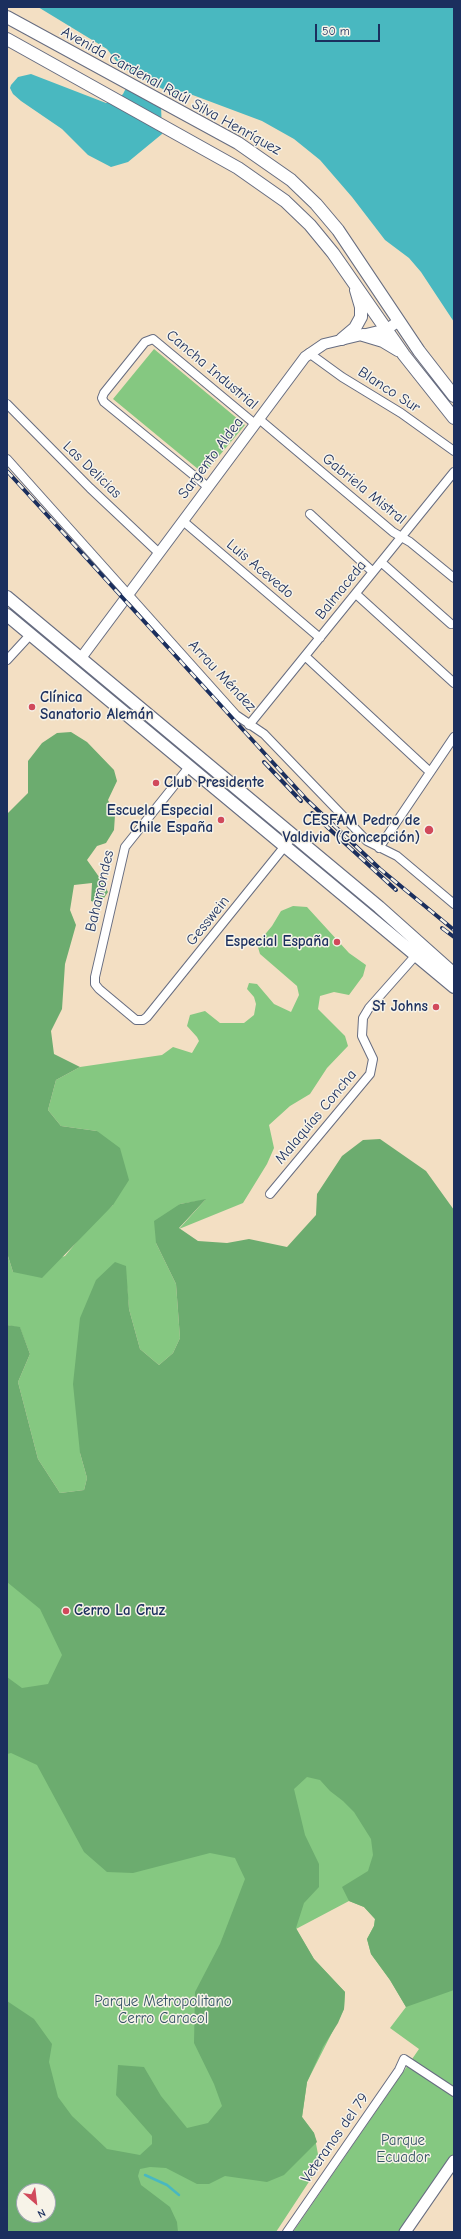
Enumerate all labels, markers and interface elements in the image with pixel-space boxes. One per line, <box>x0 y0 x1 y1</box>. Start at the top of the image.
scale bar <box>317 16 382 42</box>
street label: Avenida Cardenal Raúl Silva Henríquez <box>58 23 284 159</box>
text: 50 m <box>322 24 350 38</box>
street label: Cancha Industrial <box>163 326 261 414</box>
street label: Blanco Sur <box>354 363 424 417</box>
street label: Sargento Aldea <box>175 414 247 502</box>
street label: Las Delicias <box>59 438 125 502</box>
street label: Gabriela Mistral <box>318 450 410 528</box>
street label: Luis Acevedo <box>223 536 297 602</box>
street label: Balmaceda <box>312 557 370 623</box>
street label: Arrau Méndez <box>184 637 260 715</box>
place label: Clínica Sanatorio Alemán <box>40 689 154 724</box>
marker: Clínica Sanatorio Alemán <box>27 702 37 712</box>
place label: Club Presidente <box>164 774 264 792</box>
marker: Club Presidente <box>151 778 161 788</box>
place label: Escuela Especial Chile España <box>107 802 213 837</box>
place label: CESFAM Pedro de Valdivia (Concepción) <box>282 812 420 847</box>
marker: Escuela Especial Chile España <box>216 815 226 825</box>
marker: CESFAM Pedro de Valdivia (Concepción) <box>423 824 435 836</box>
street label: Bahamondes <box>82 848 118 934</box>
street label: Gesswein <box>183 893 233 949</box>
place label: Especial España <box>225 933 329 951</box>
marker: Especial España <box>332 937 342 947</box>
place label: St Johns <box>372 998 428 1016</box>
marker: St Johns <box>431 1002 441 1012</box>
street label: Malaquías Concha <box>271 1066 361 1168</box>
place label: Cerro La Cruz <box>74 1602 165 1620</box>
marker: Cerro La Cruz <box>61 1606 71 1616</box>
park label: Parque Metropolitano Cerro Caracol <box>94 1993 232 2028</box>
street label: Veteranos del 79 <box>297 2090 373 2186</box>
park label: Parque Ecuador <box>376 2132 430 2167</box>
north arrow <box>16 2183 56 2223</box>
text: N <box>35 2206 48 2221</box>

